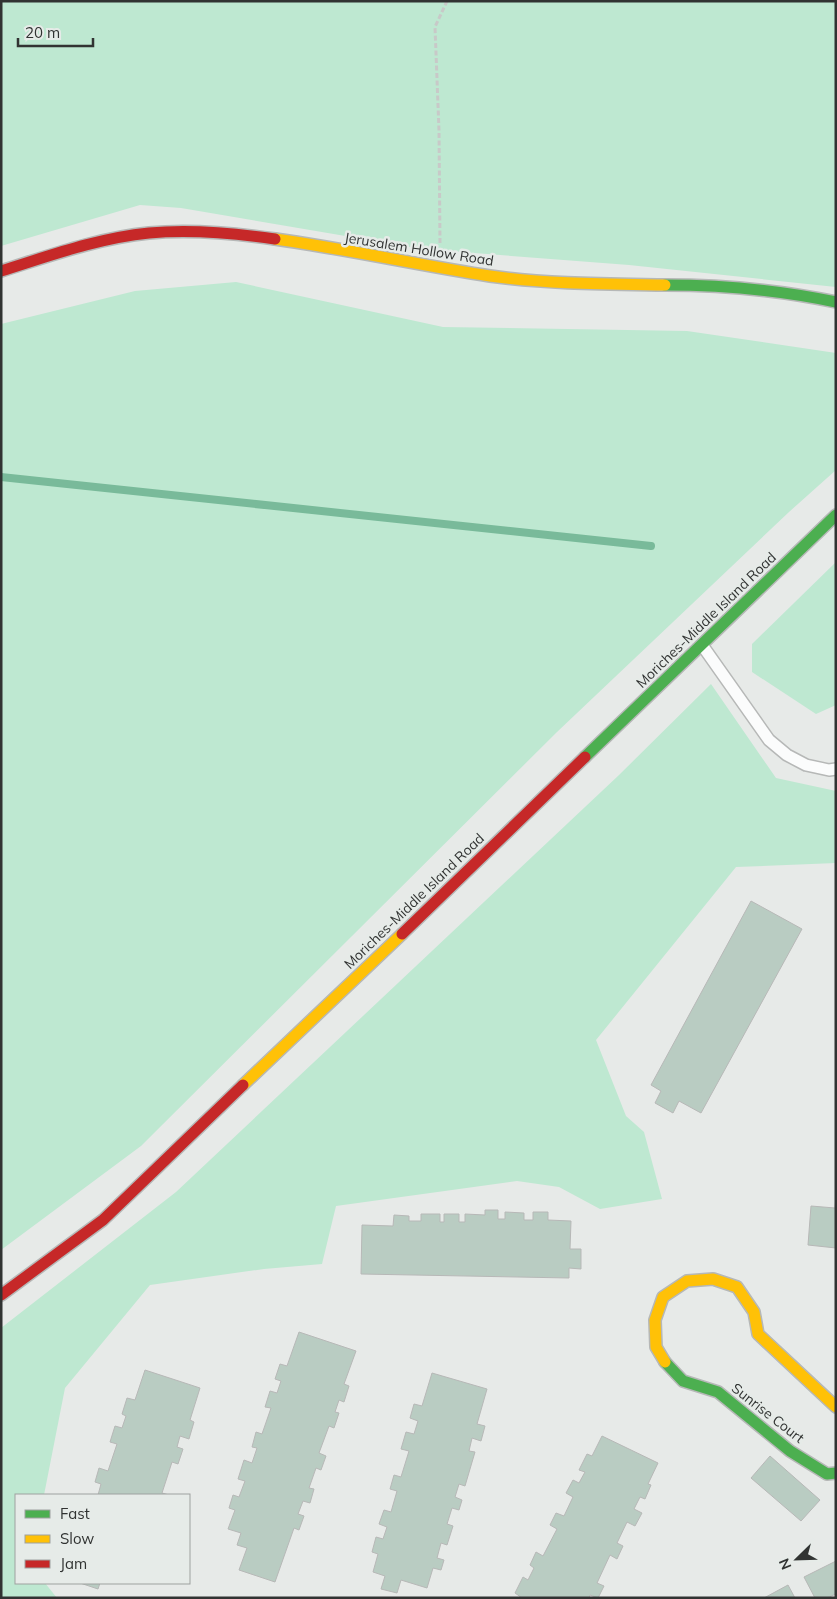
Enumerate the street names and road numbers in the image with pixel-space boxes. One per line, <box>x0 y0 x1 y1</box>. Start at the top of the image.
street label: Jerusalem Hollow Road <box>343 228 495 270</box>
street label: Moriches-Middle Island Road <box>632 548 780 692</box>
street label: Moriches-Middle Island Road <box>340 829 488 973</box>
street label: Sunrise Court <box>728 1379 808 1447</box>

